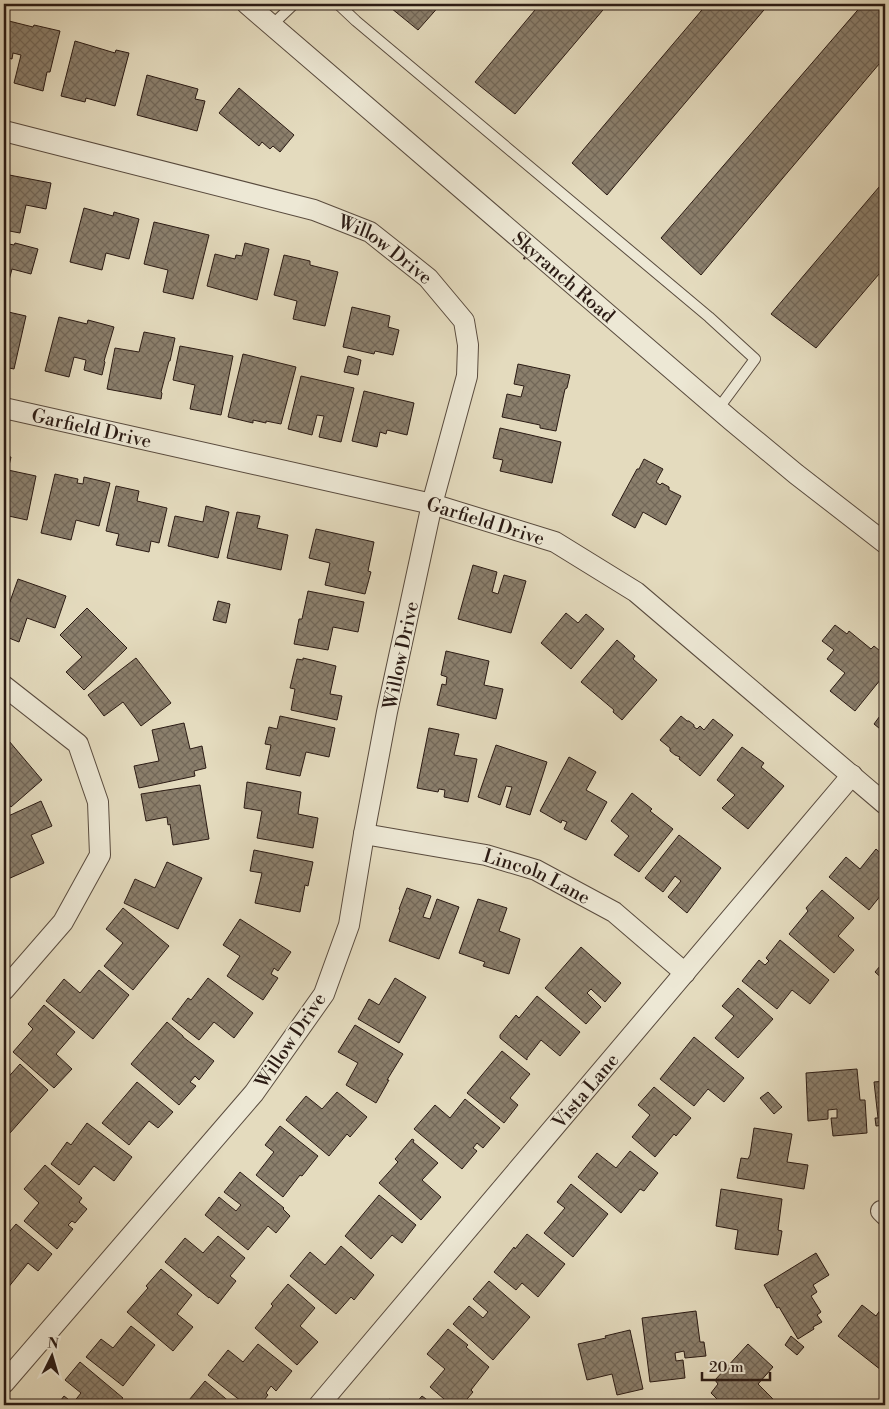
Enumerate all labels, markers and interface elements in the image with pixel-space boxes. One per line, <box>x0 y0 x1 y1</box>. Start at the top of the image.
street label: Willow Drive <box>334 209 437 290</box>
street label: Skyranch Road <box>507 227 620 328</box>
street label: Garfield Drive <box>29 404 154 454</box>
street label: Garfield Drive <box>424 492 548 551</box>
street label: Willow Drive <box>378 599 424 712</box>
street label: Lincoln Lane <box>480 844 594 910</box>
street label: Willow Drive <box>250 988 331 1094</box>
street label: Vista Lane <box>547 1049 624 1134</box>
north arrow <box>28 1332 78 1382</box>
text: N <box>47 1335 59 1353</box>
scale bar <box>702 1349 769 1381</box>
text: 20 m <box>709 1358 744 1377</box>

